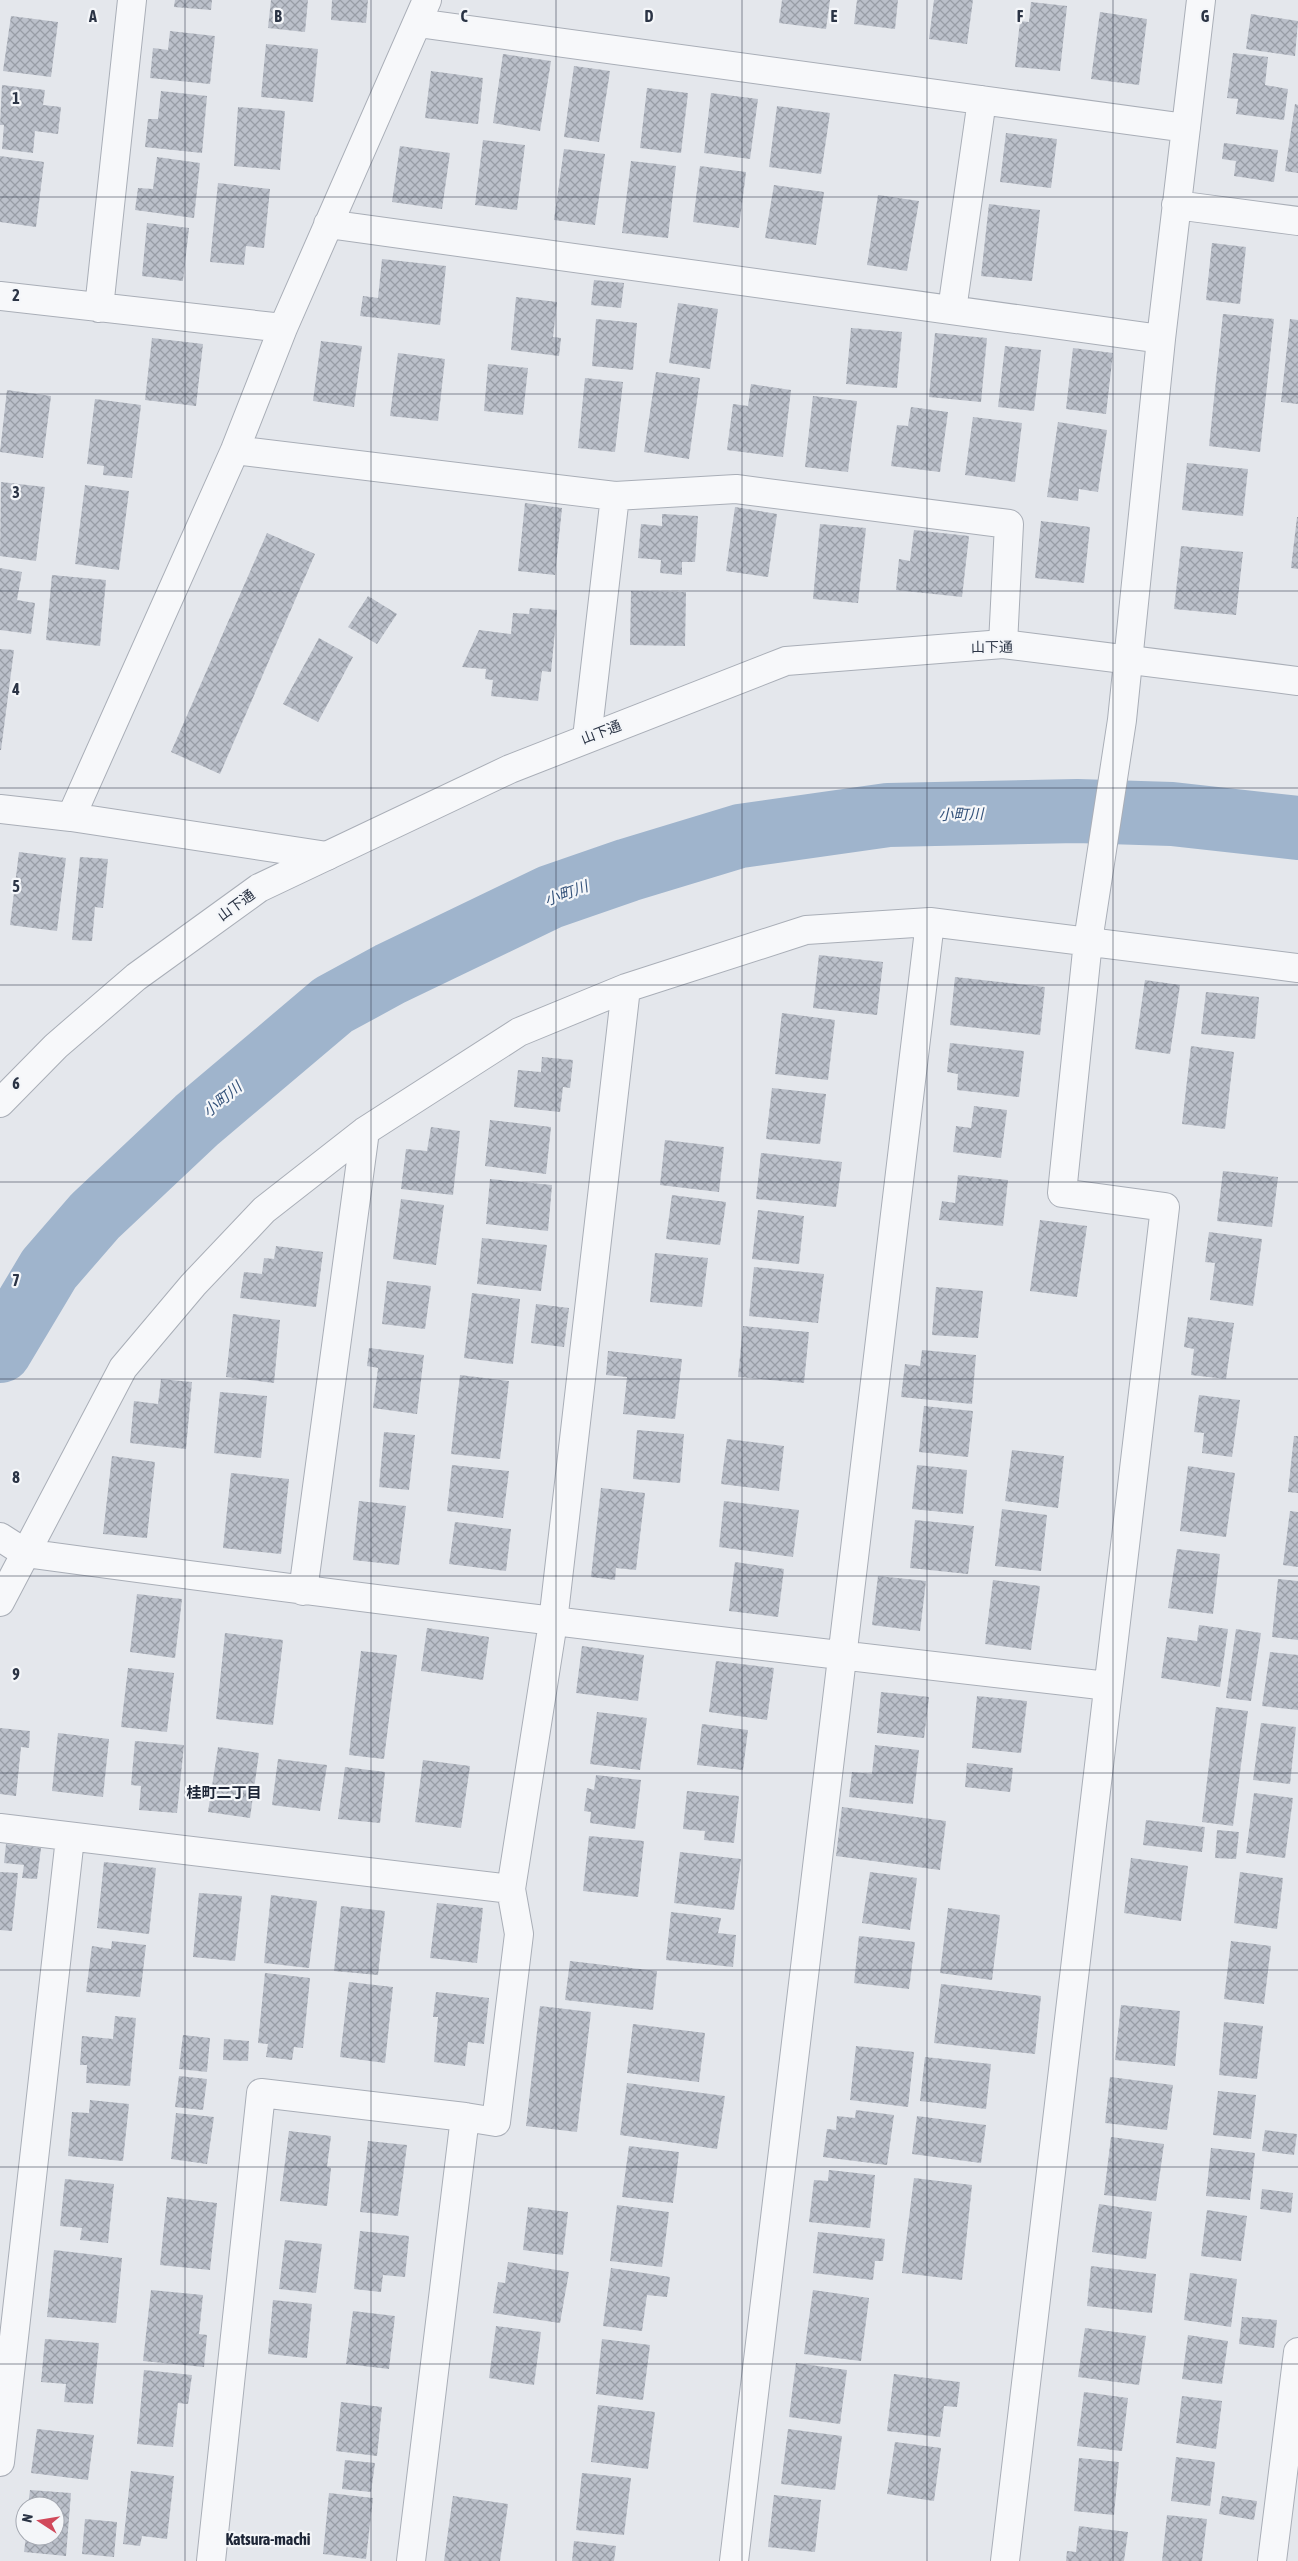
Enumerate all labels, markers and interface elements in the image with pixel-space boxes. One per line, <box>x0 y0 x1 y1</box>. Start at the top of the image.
text: A <box>88 7 97 25</box>
text: B <box>274 7 282 25</box>
text: C <box>460 7 468 25</box>
text: D <box>645 7 654 25</box>
text: E <box>831 7 838 25</box>
text: F <box>1017 7 1024 25</box>
text: G <box>1201 7 1210 25</box>
text: 1 <box>12 89 20 107</box>
text: 2 <box>12 286 20 304</box>
text: 3 <box>12 483 20 501</box>
street label: 山下通 <box>971 639 1013 655</box>
text: 4 <box>11 680 20 698</box>
street label: 山下通 <box>579 717 623 747</box>
water label: 小町川 <box>938 805 986 823</box>
text: 5 <box>12 877 20 895</box>
water label: 小町川 <box>542 877 592 909</box>
street label: 山下通 <box>214 886 258 924</box>
text: 6 <box>12 1074 20 1092</box>
water label: 小町川 <box>199 1077 246 1120</box>
text: 7 <box>12 1271 20 1289</box>
text: 8 <box>12 1468 20 1486</box>
text: 9 <box>12 1665 20 1683</box>
district label: 桂町二丁目 <box>186 1784 262 1801</box>
north arrow <box>15 2496 65 2546</box>
text: N <box>19 2513 36 2524</box>
district label: Katsura-machi <box>225 2530 311 2548</box>

